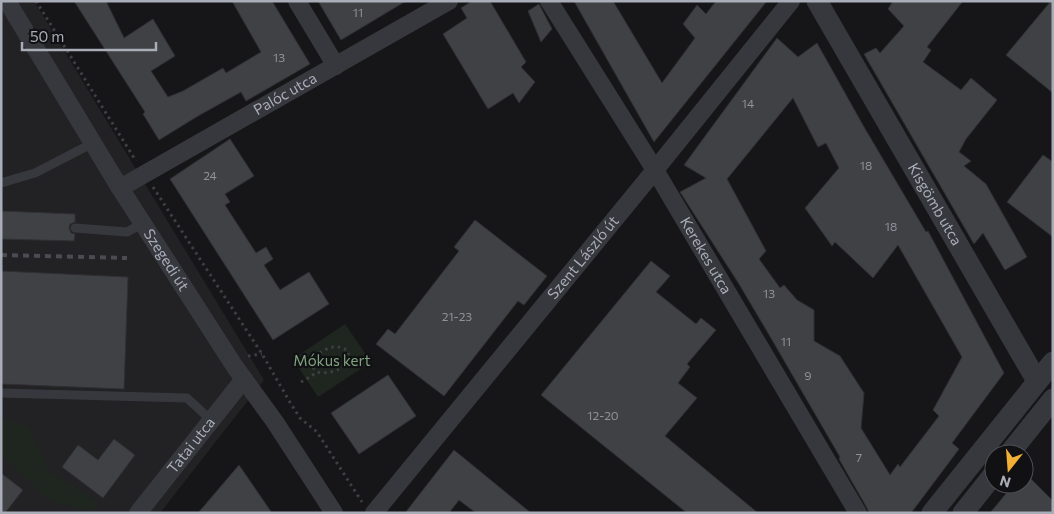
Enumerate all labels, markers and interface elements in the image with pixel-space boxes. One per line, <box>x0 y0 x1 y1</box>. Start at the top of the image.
house number: 11 <box>353 5 363 19</box>
scale bar <box>22 20 156 52</box>
text: 50 m <box>30 27 64 45</box>
house number: 13 <box>273 50 285 64</box>
street label: Palóc utca <box>250 68 320 118</box>
house number: 14 <box>742 96 754 110</box>
house number: 18 <box>860 158 872 172</box>
street label: Kisgömb utca <box>905 159 967 248</box>
house number: 24 <box>203 168 217 182</box>
street label: Szent László út <box>543 212 622 303</box>
street label: Kerekes utca <box>677 213 736 297</box>
house number: 18 <box>885 219 897 233</box>
street label: Szegedi út <box>141 225 194 294</box>
house number: 13 <box>763 286 775 300</box>
house number: 21-23 <box>442 309 472 323</box>
house number: 11 <box>781 334 791 348</box>
park label: Mókus kert <box>293 351 371 369</box>
house number: 9 <box>804 368 812 382</box>
house number: 12-20 <box>587 408 619 422</box>
street label: Tatai utca <box>163 413 218 477</box>
north arrow <box>984 444 1034 494</box>
house number: 7 <box>856 450 862 464</box>
text: N <box>998 472 1013 492</box>

